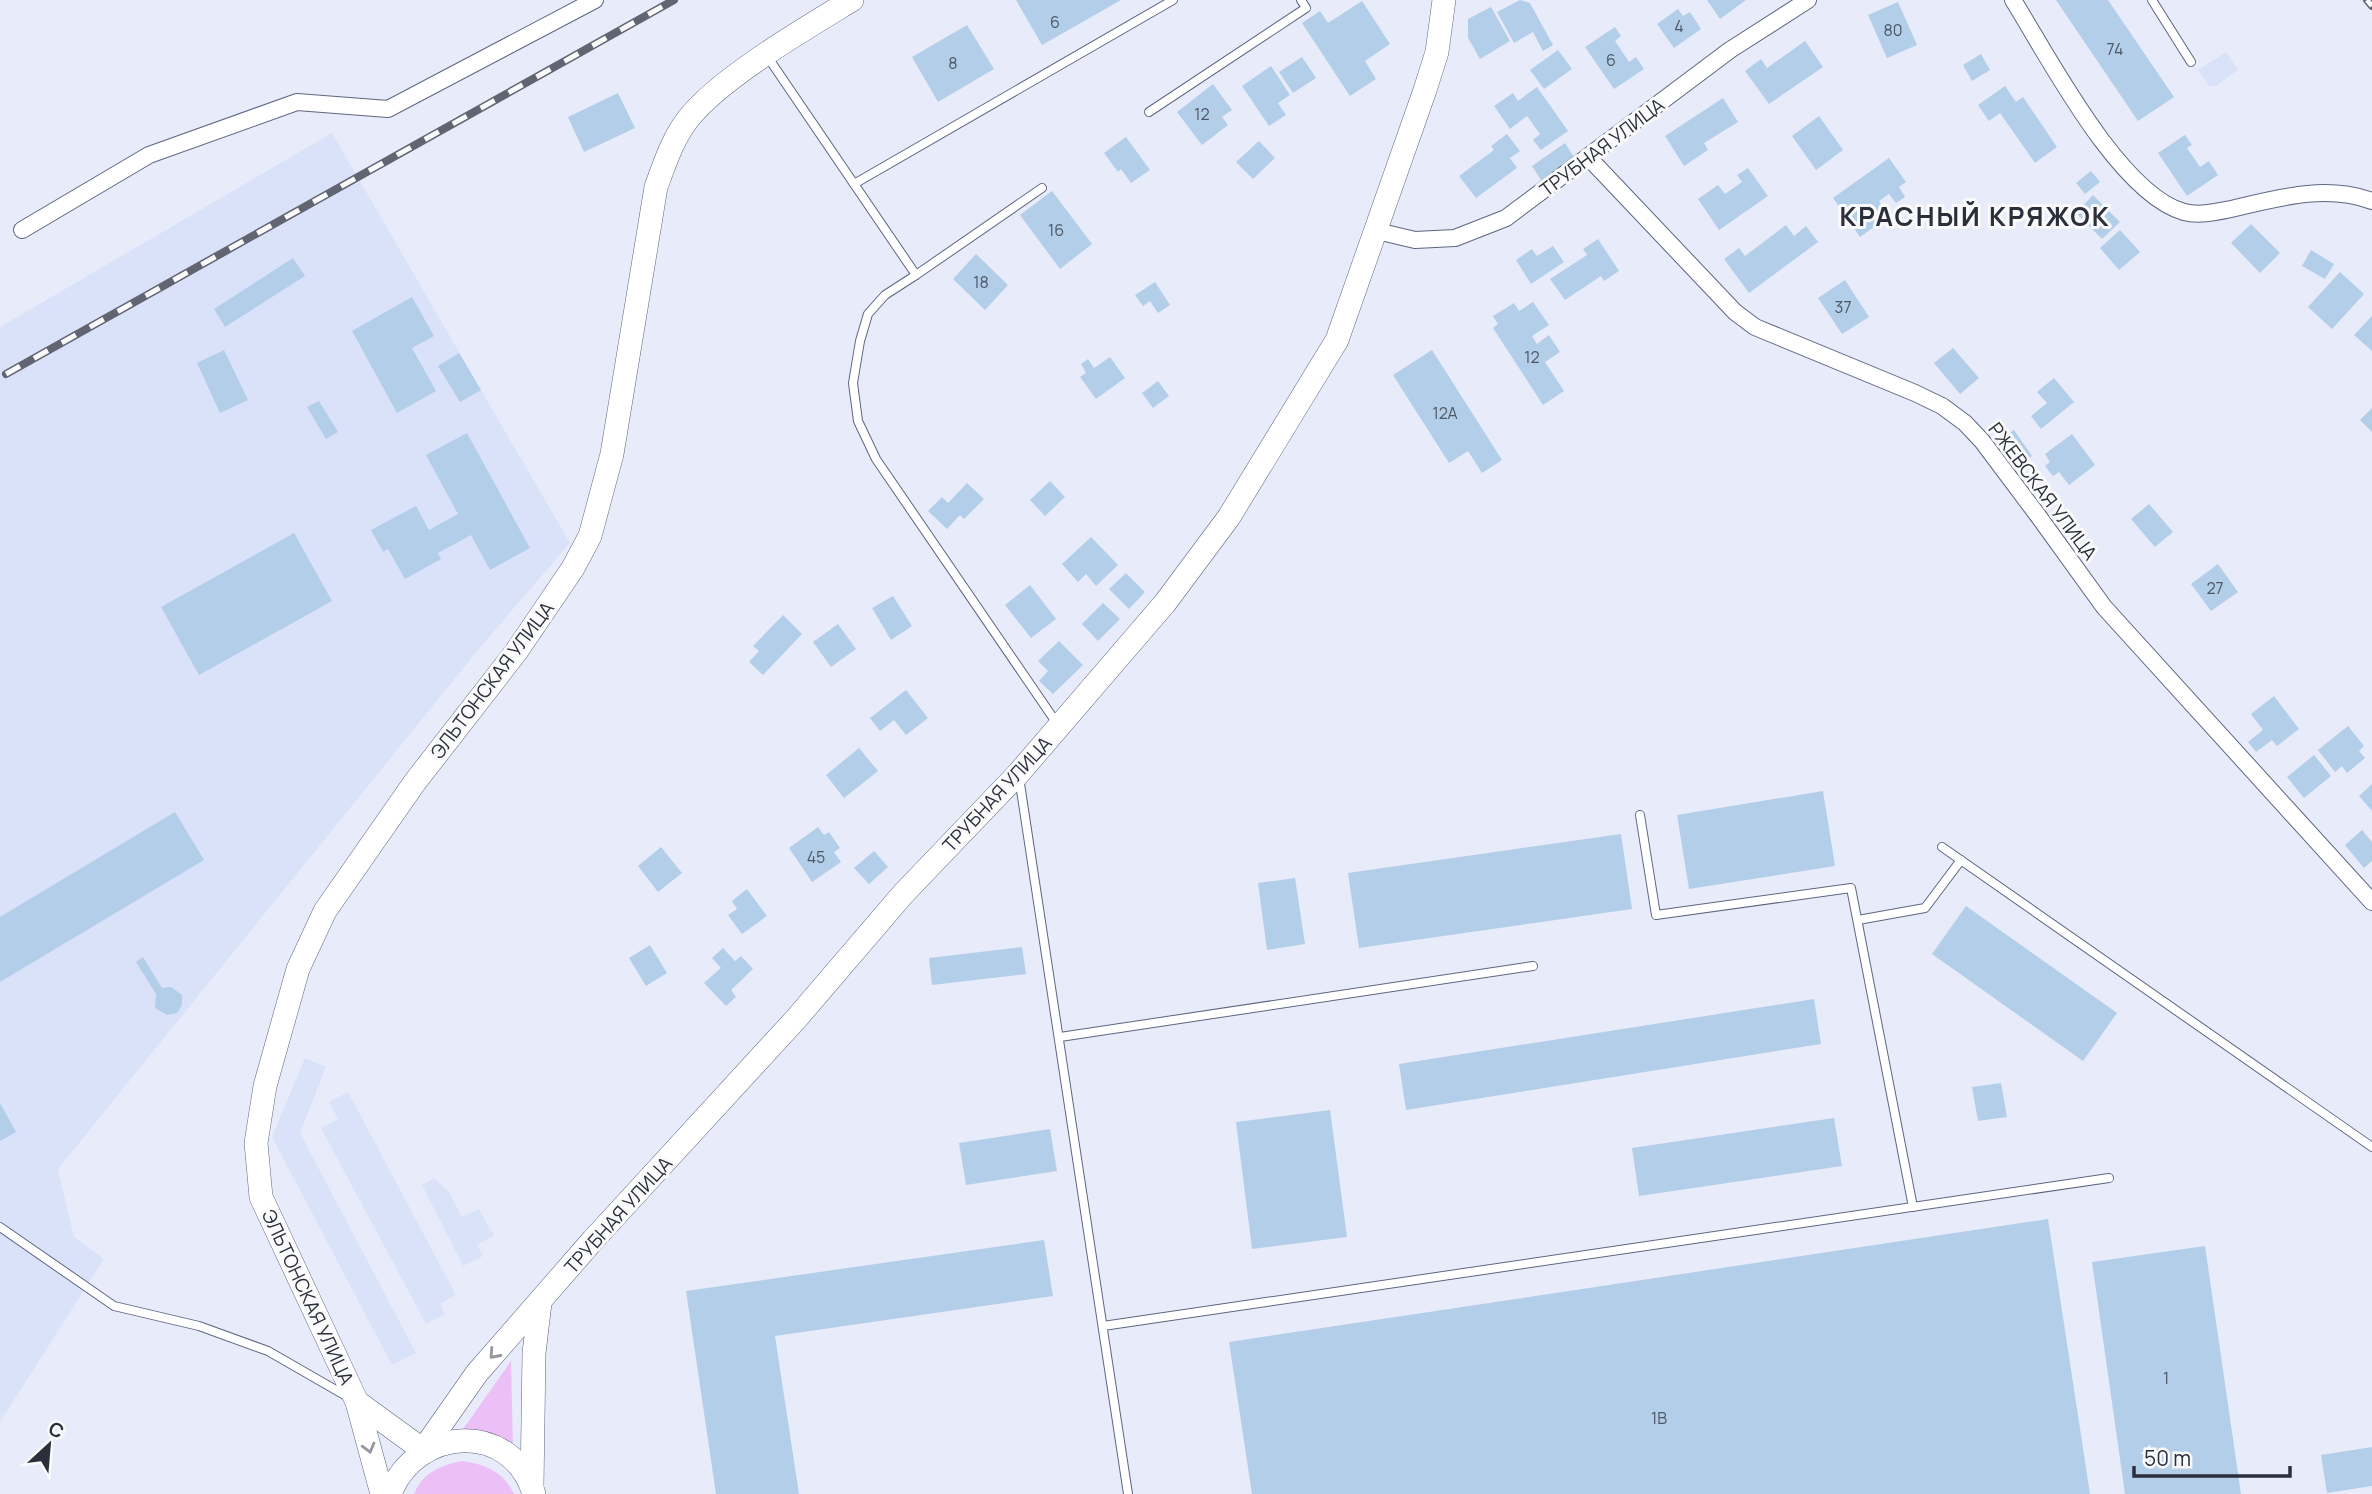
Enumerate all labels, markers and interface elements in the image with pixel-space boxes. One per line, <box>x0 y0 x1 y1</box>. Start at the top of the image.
house number: 6 <box>1050 11 1060 33</box>
house number: 4 <box>1674 15 1684 37</box>
house number: 80 <box>1883 19 1903 41</box>
house number: 74 <box>2107 38 2123 60</box>
house number: 6 <box>1606 49 1616 71</box>
house number: 8 <box>948 52 958 74</box>
street label: ТРУБНАЯ УЛИЦА <box>1535 92 1669 202</box>
house number: 12 <box>1194 103 1210 125</box>
district label: КРАСНЫЙ КРЯЖОК <box>1839 198 2111 234</box>
house number: 16 <box>1048 219 1064 241</box>
house number: 18 <box>973 271 989 293</box>
house number: 37 <box>1835 296 1851 318</box>
house number: 12 <box>1524 346 1540 368</box>
house number: 12А <box>1432 402 1458 424</box>
street label: РЖЕВСКАЯ УЛИЦА <box>1983 417 2103 565</box>
house number: 27 <box>2206 577 2224 599</box>
street label: ЭЛЬТОНСКАЯ УЛИЦА <box>424 596 560 764</box>
street label: ТРУБНАЯ УЛИЦА <box>937 730 1057 858</box>
house number: 45 <box>807 846 825 868</box>
street label: ТРУБНАЯ УЛИЦА <box>558 1151 678 1279</box>
street label: ЭЛЬТОНСКАЯ УЛИЦА <box>256 1205 360 1389</box>
one-way arrow <box>490 1346 502 1359</box>
house number: 1 <box>2163 1367 2169 1389</box>
house number: 1В <box>1651 1407 1667 1429</box>
north arrow <box>14 1410 84 1480</box>
text: С <box>44 1415 68 1444</box>
scale bar <box>2134 1434 2290 1478</box>
one-way arrow <box>361 1442 375 1454</box>
text: 50 m <box>2144 1444 2191 1472</box>

